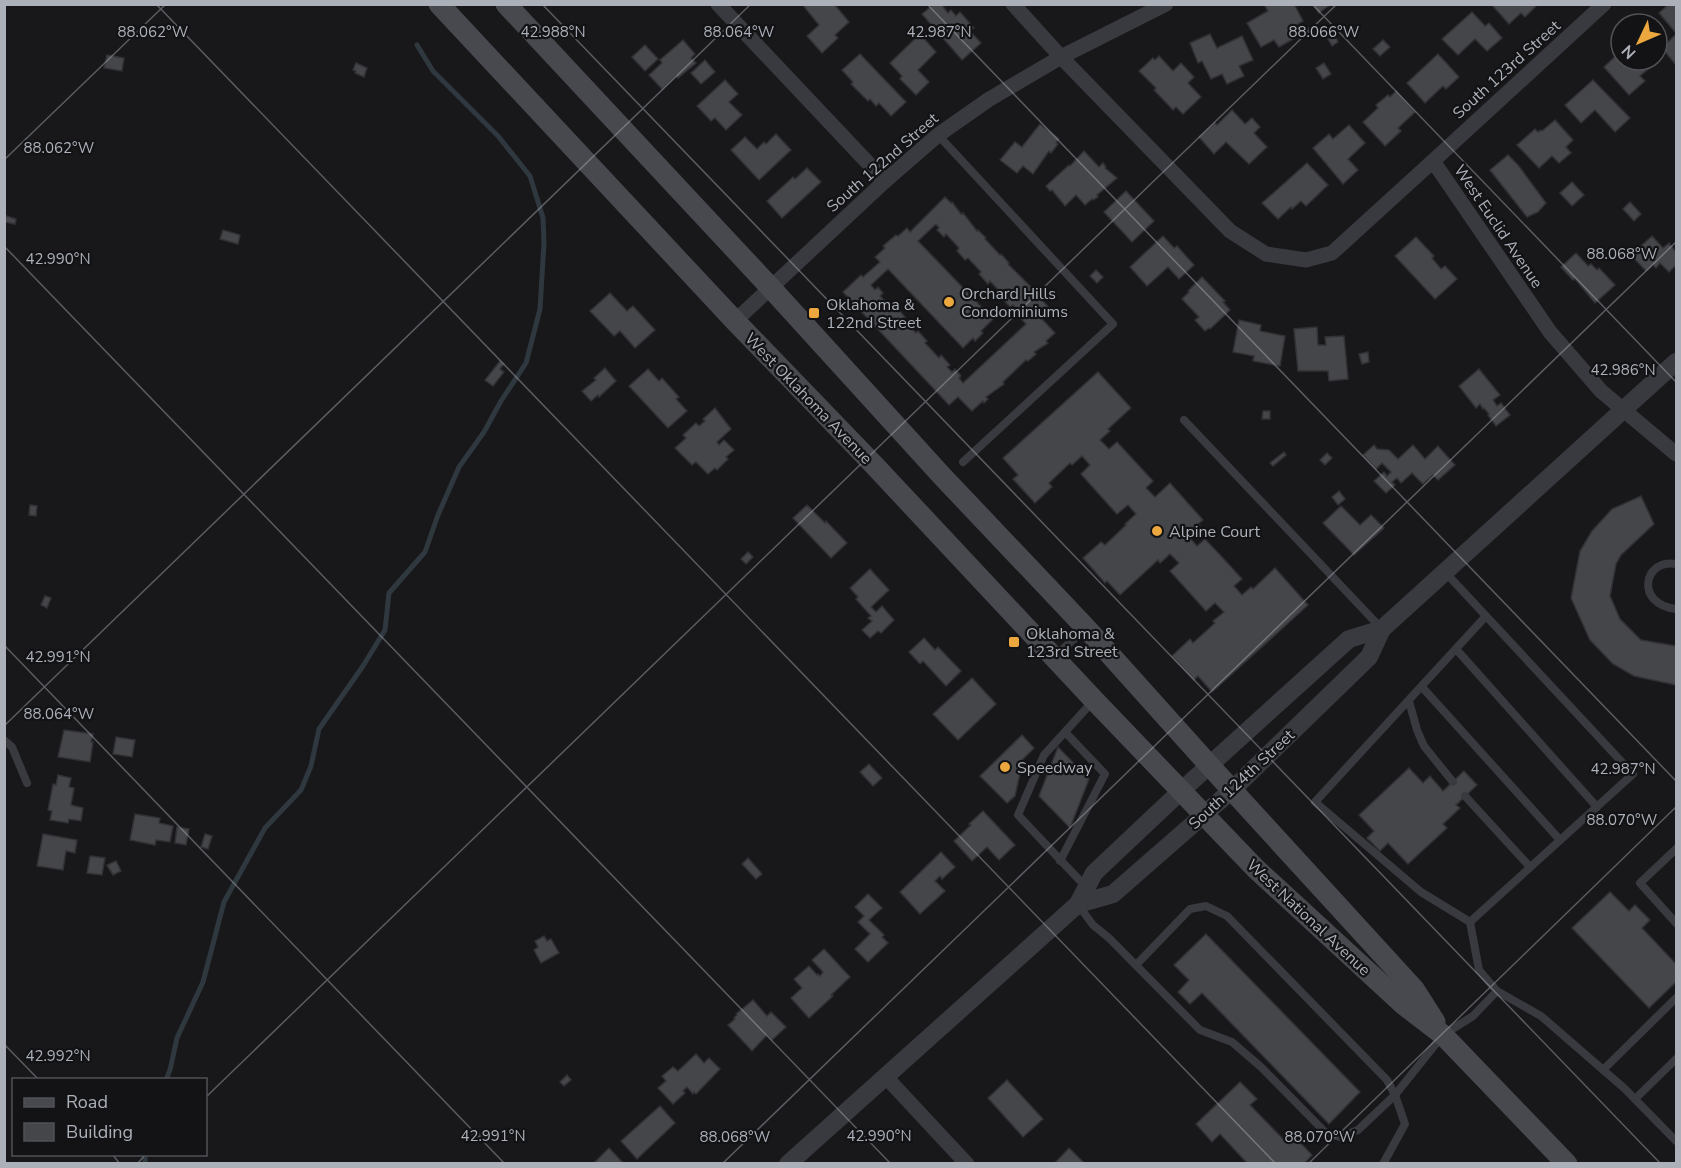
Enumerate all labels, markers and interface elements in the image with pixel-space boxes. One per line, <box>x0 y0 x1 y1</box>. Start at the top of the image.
north arrow <box>1609 12 1669 72</box>
street label: South 123rd Street <box>1448 15 1566 124</box>
text: 88.062°W <box>118 22 189 42</box>
text: 42.988°N <box>520 22 586 42</box>
text: 88.064°W <box>704 22 775 42</box>
text: 42.987°N <box>906 22 972 42</box>
text: 88.066°W <box>1289 22 1360 42</box>
text: N <box>1617 40 1641 64</box>
street label: South 122nd Street <box>822 108 944 217</box>
text: 88.062°W <box>24 138 95 158</box>
street label: West Euclid Avenue <box>1449 160 1548 293</box>
text: 88.068°W <box>1587 244 1658 264</box>
text: 42.990°N <box>25 249 91 269</box>
place label: Orchard Hills Condominiums <box>961 283 1068 323</box>
place label: Oklahoma & 122nd Street <box>826 294 921 334</box>
marker: Orchard Hills Condominiums <box>942 295 956 309</box>
marker: Oklahoma & 122nd Street <box>807 306 821 320</box>
street label: West Oklahoma Avenue <box>740 328 877 469</box>
text: 42.986°N <box>1590 360 1656 380</box>
place label: Alpine Court <box>1169 521 1260 543</box>
marker: Alpine Court <box>1150 524 1164 538</box>
place label: Oklahoma & 123rd Street <box>1026 623 1118 663</box>
marker: Oklahoma & 123rd Street <box>1007 635 1021 649</box>
text: 42.991°N <box>25 647 91 667</box>
text: 88.064°W <box>24 704 95 724</box>
street label: South 124th Street <box>1184 724 1300 835</box>
place label: Speedway <box>1017 757 1093 779</box>
text: 42.987°N <box>1590 759 1656 779</box>
marker: Speedway <box>998 760 1012 774</box>
text: 88.070°W <box>1587 810 1658 830</box>
street label: West National Avenue <box>1242 854 1375 981</box>
text: 42.992°N <box>25 1046 91 1066</box>
legend <box>12 1078 207 1156</box>
text: Road <box>66 1090 108 1114</box>
text: Building <box>66 1120 133 1144</box>
text: 42.991°N <box>460 1126 526 1146</box>
text: 42.990°N <box>846 1126 912 1146</box>
text: 88.068°W <box>700 1127 771 1147</box>
text: 88.070°W <box>1285 1127 1356 1147</box>

